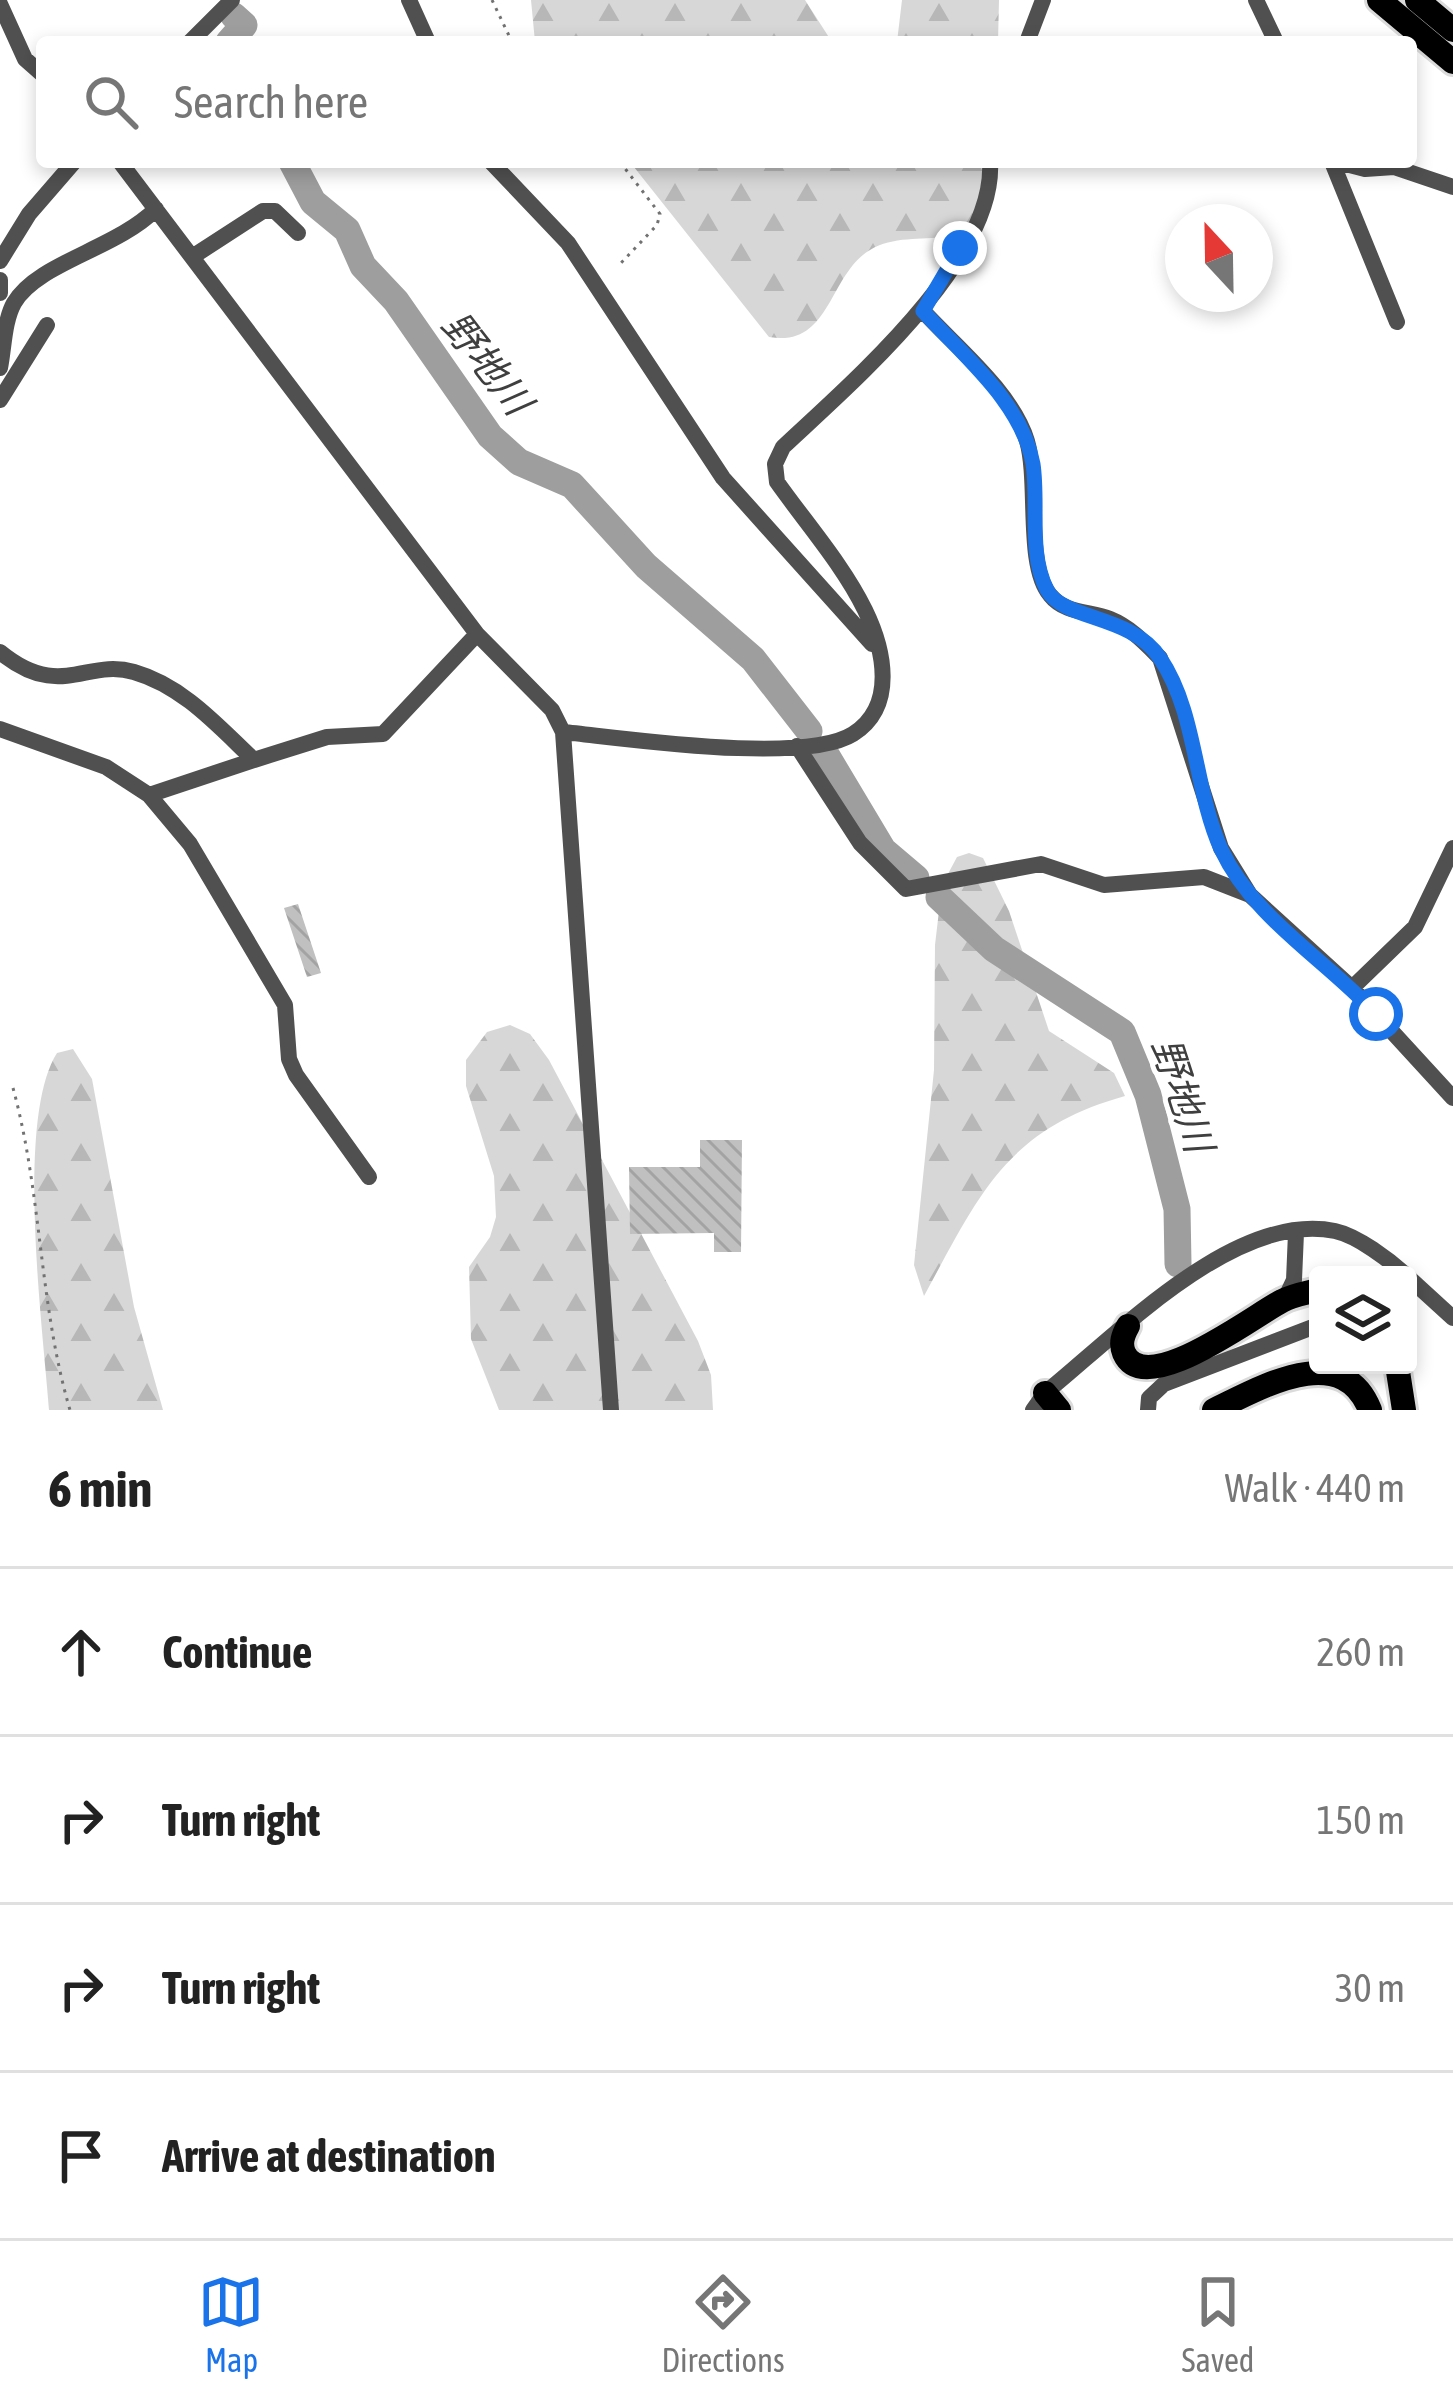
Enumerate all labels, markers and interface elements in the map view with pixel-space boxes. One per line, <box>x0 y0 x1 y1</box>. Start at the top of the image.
search box <box>36 36 1417 168</box>
icon: search <box>78 69 144 135</box>
text: Search here <box>174 76 368 128</box>
north arrow <box>1165 204 1273 312</box>
route end <box>933 221 987 275</box>
water label: 野地川 <box>434 303 543 426</box>
route start <box>1349 987 1403 1041</box>
water label: 野地川 <box>1144 1033 1223 1161</box>
map controls <box>1309 1266 1417 1374</box>
button: layers <box>1309 1266 1417 1374</box>
text: 6 min <box>48 1459 152 1518</box>
text: Walk · 440 m <box>1225 1466 1405 1510</box>
icon: ahead <box>48 1619 114 1685</box>
text: Continue <box>162 1626 313 1678</box>
text: 260 m <box>1317 1630 1405 1674</box>
icon: right <box>48 1787 114 1853</box>
text: Turn right <box>162 1794 320 1846</box>
text: 150 m <box>1317 1798 1405 1842</box>
icon: right <box>48 1955 114 2021</box>
text: Turn right <box>162 1962 320 2014</box>
text: 30 m <box>1335 1966 1405 2010</box>
icon: arrive <box>48 2123 114 2189</box>
text: Arrive at destination <box>162 2130 496 2182</box>
tab: Map <box>198 2269 264 2379</box>
tab: Directions <box>661 2269 785 2379</box>
tab: Saved <box>1182 2269 1254 2379</box>

